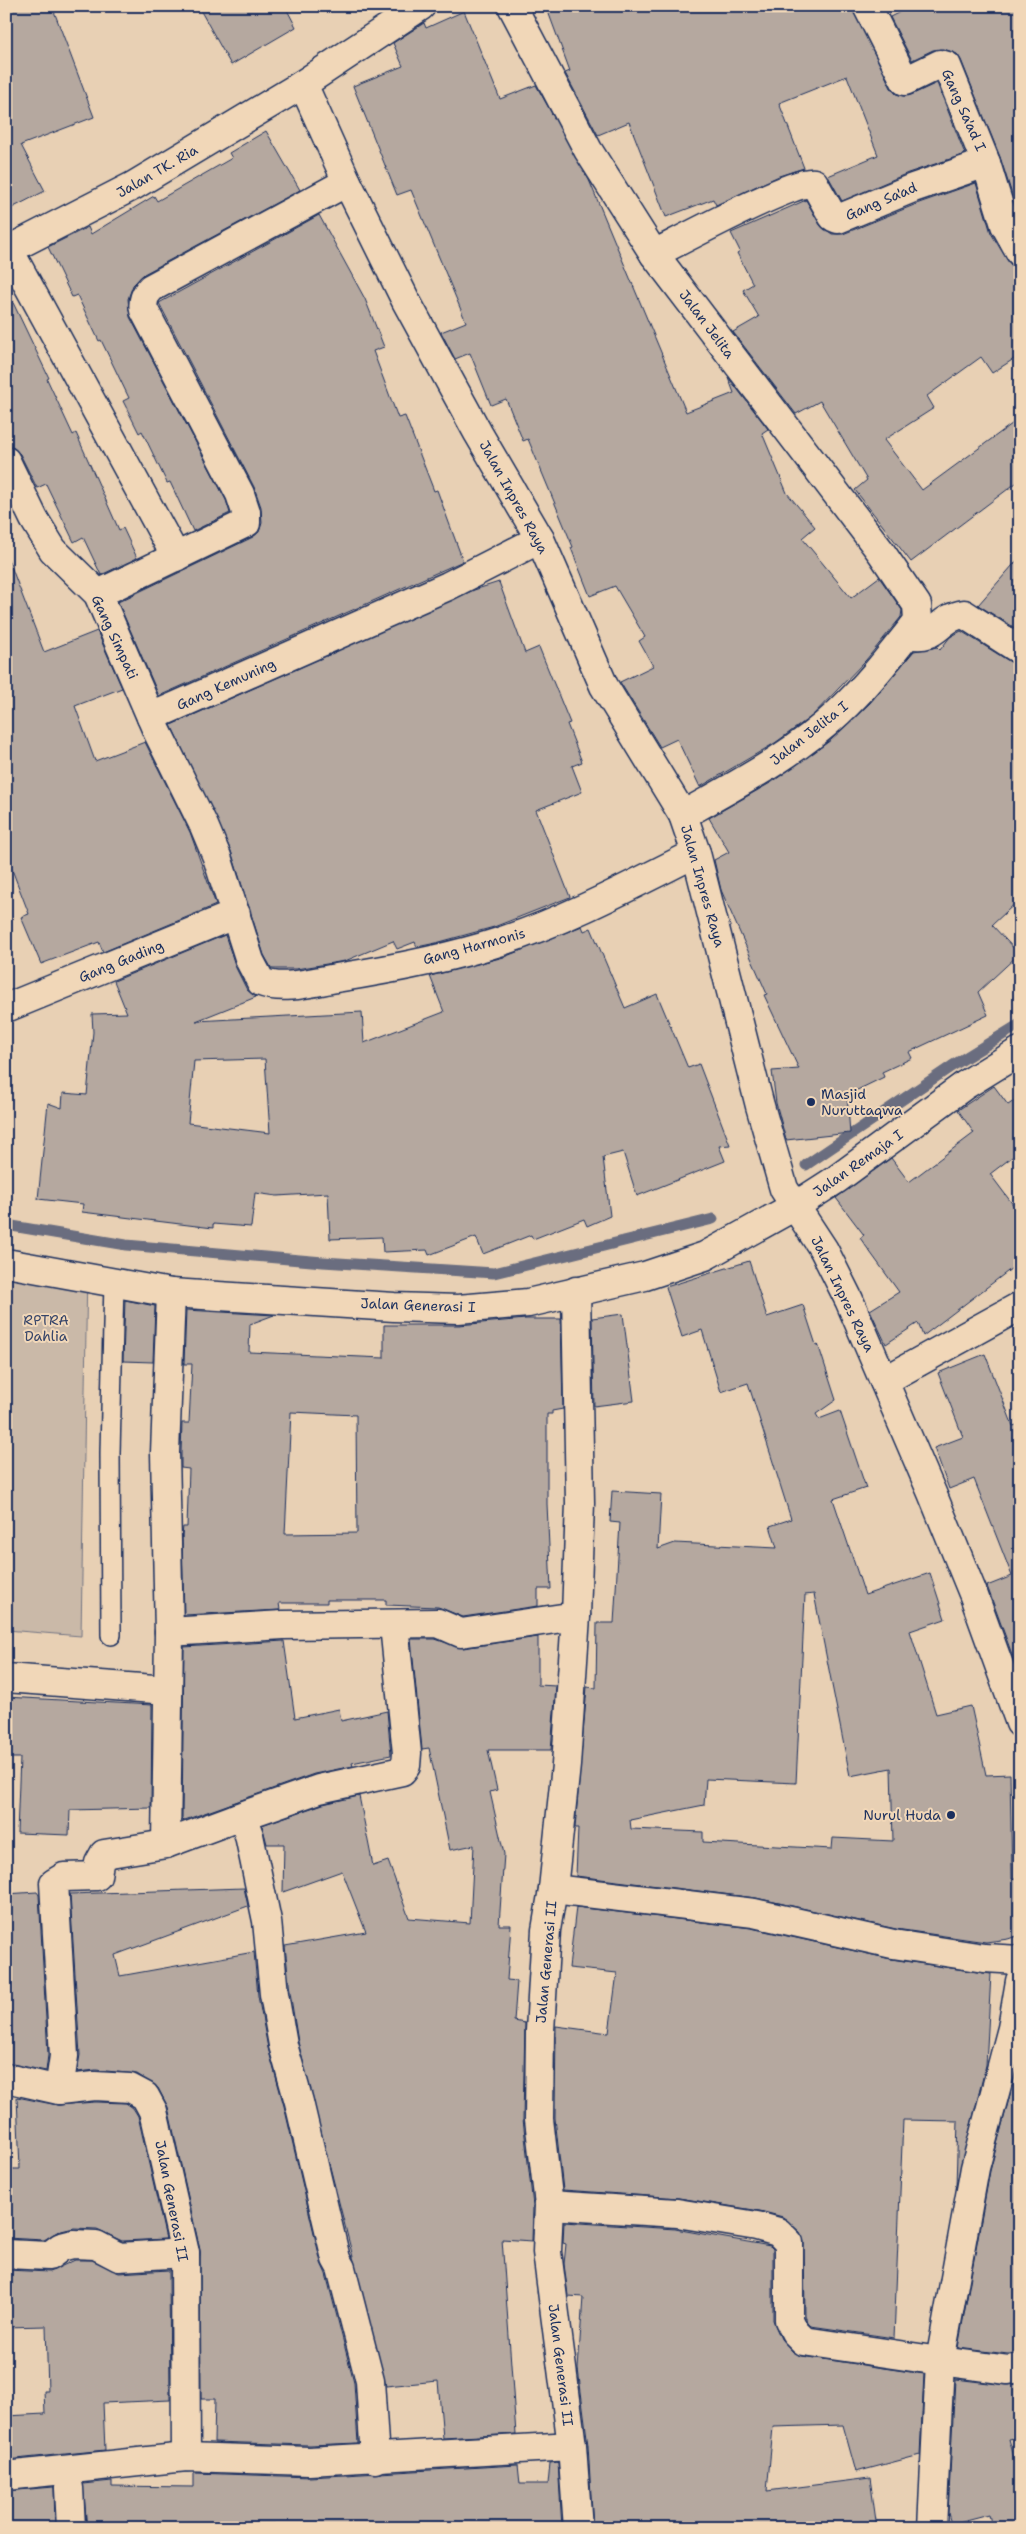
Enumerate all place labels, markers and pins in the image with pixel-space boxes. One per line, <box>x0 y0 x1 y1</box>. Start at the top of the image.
place label: Masjid Nuruttaqwa <box>821 1085 903 1119</box>
marker: Masjid Nuruttaqwa <box>805 1096 817 1108</box>
place label: Nurul Huda <box>863 1806 941 1824</box>
marker: Nurul Huda <box>945 1809 957 1821</box>

